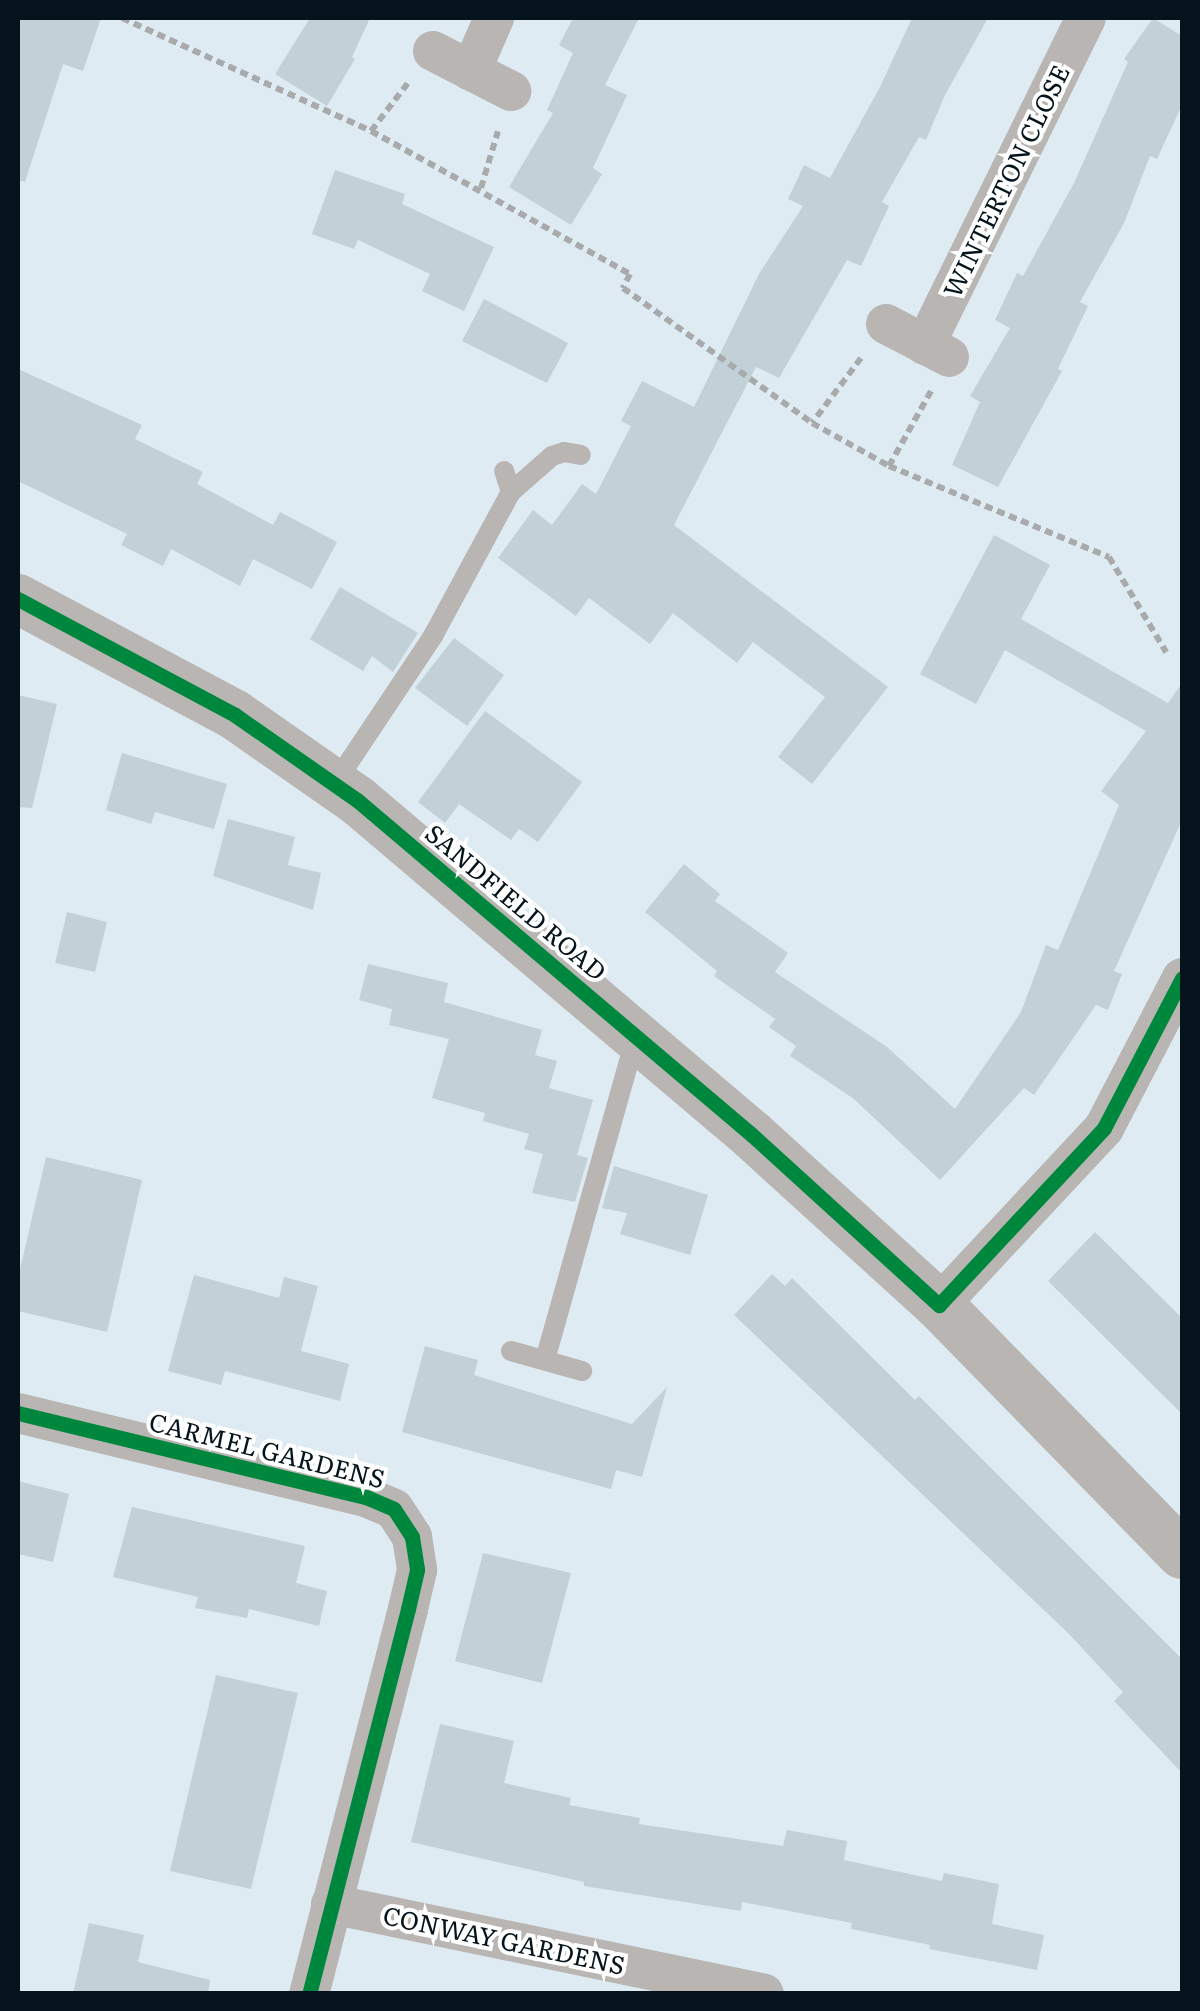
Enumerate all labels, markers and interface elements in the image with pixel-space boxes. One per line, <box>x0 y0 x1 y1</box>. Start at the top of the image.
street label: WINTERTON CLOSE <box>937 60 1075 302</box>
street label: SANDFIELD ROAD <box>419 818 613 986</box>
street label: CARMEL GARDENS <box>146 1406 388 1494</box>
street label: CONWAY GARDENS <box>380 1900 628 1980</box>

